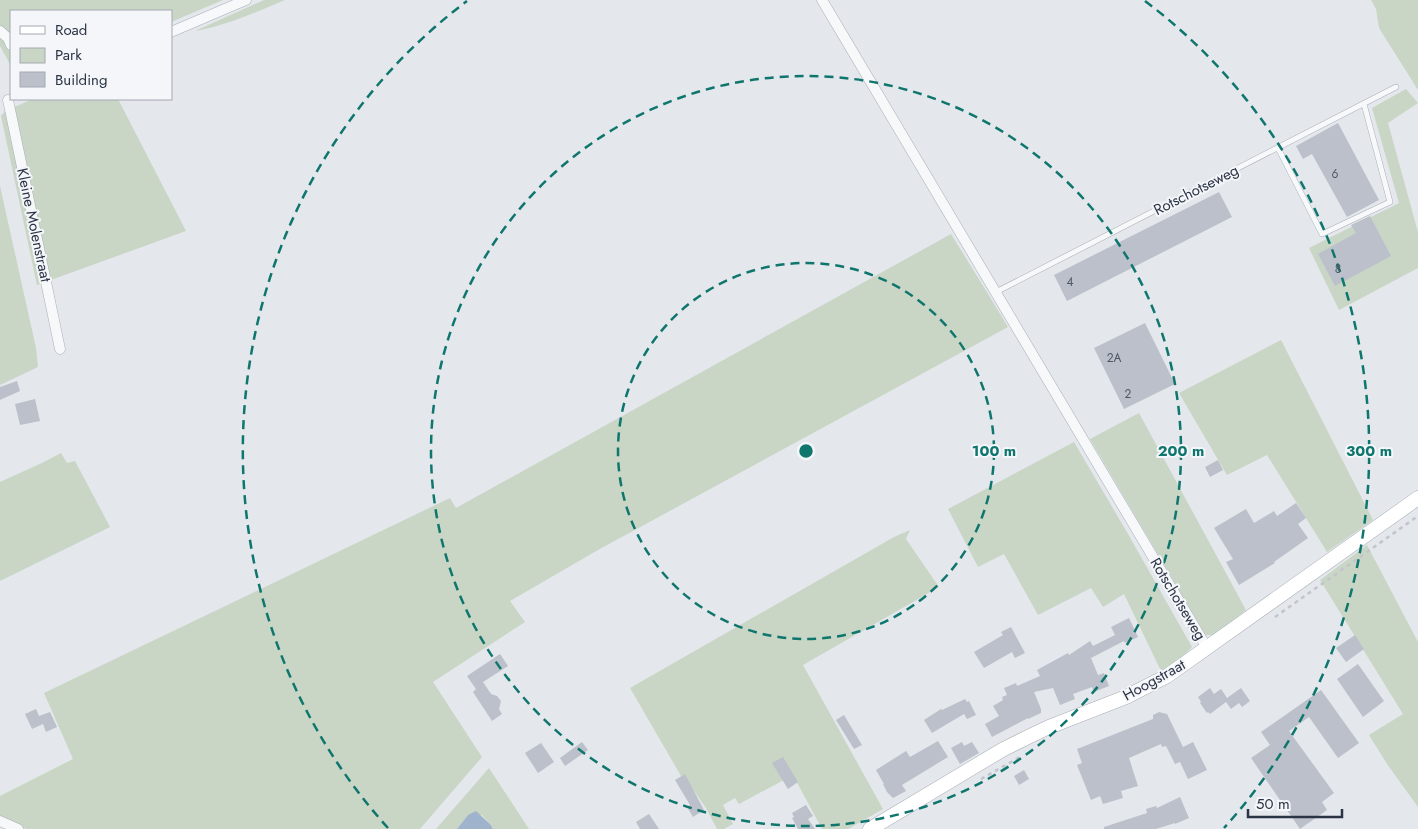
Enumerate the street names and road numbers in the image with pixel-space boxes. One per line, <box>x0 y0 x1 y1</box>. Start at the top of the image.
street label: Rotschotseweg <box>1150 159 1242 221</box>
street label: Kleine Molenstraat <box>11 166 57 284</box>
street label: Rotschotseweg <box>1145 554 1211 644</box>
street label: Hoogstraat <box>1119 654 1190 706</box>

